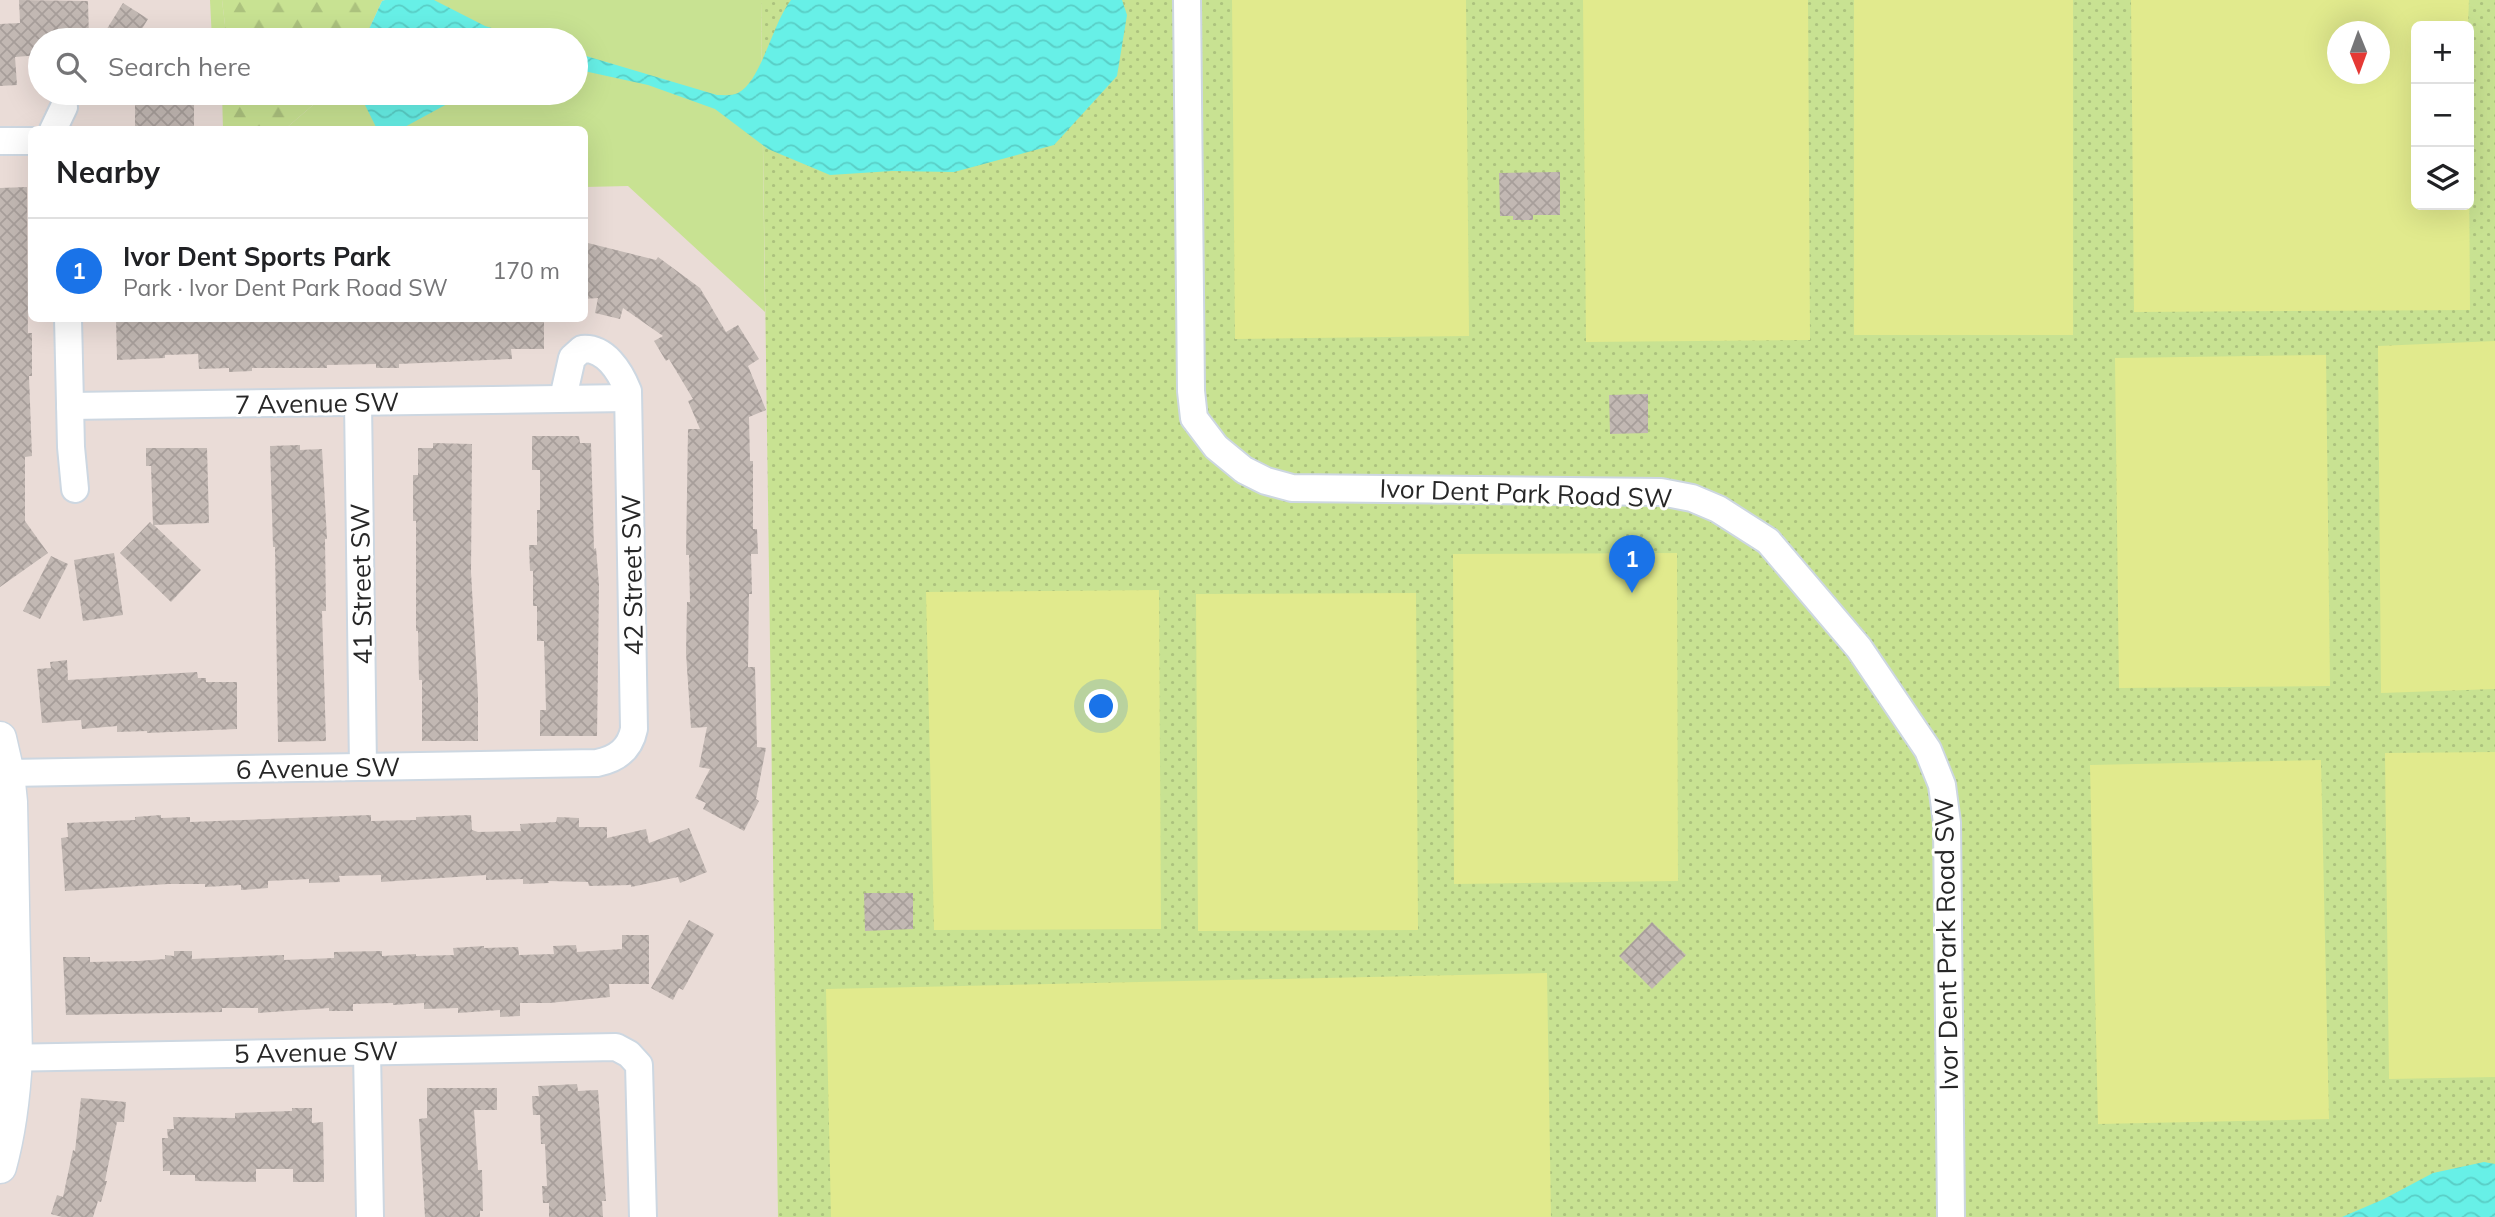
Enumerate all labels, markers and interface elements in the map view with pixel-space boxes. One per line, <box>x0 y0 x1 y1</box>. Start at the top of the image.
north arrow <box>2327 21 2390 84</box>
map controls <box>2411 21 2474 210</box>
button: + <box>2411 21 2474 84</box>
search box <box>28 28 588 105</box>
icon: search <box>52 48 90 86</box>
text: Search here <box>108 50 251 83</box>
button: − <box>2411 84 2474 147</box>
button: layers <box>2411 147 2474 210</box>
text: Nearby <box>56 153 160 191</box>
text: Ivor Dent Sports Park <box>123 240 390 273</box>
text: 1 <box>72 256 86 285</box>
text: 170 m <box>492 256 560 285</box>
text: Park · Ivor Dent Park Road SW <box>123 273 448 302</box>
street label: 7 Avenue SW <box>234 385 400 421</box>
street label: Ivor Dent Park Road SW <box>1379 471 1673 515</box>
street label: 42 Street SW <box>614 494 650 656</box>
street label: 41 Street SW <box>343 503 379 665</box>
pin: 1 <box>1609 535 1655 593</box>
your location <box>1084 689 1118 723</box>
street label: 6 Avenue SW <box>235 750 401 786</box>
street label: Ivor Dent Park Road SW <box>1927 797 1965 1091</box>
street label: 5 Avenue SW <box>233 1034 399 1070</box>

